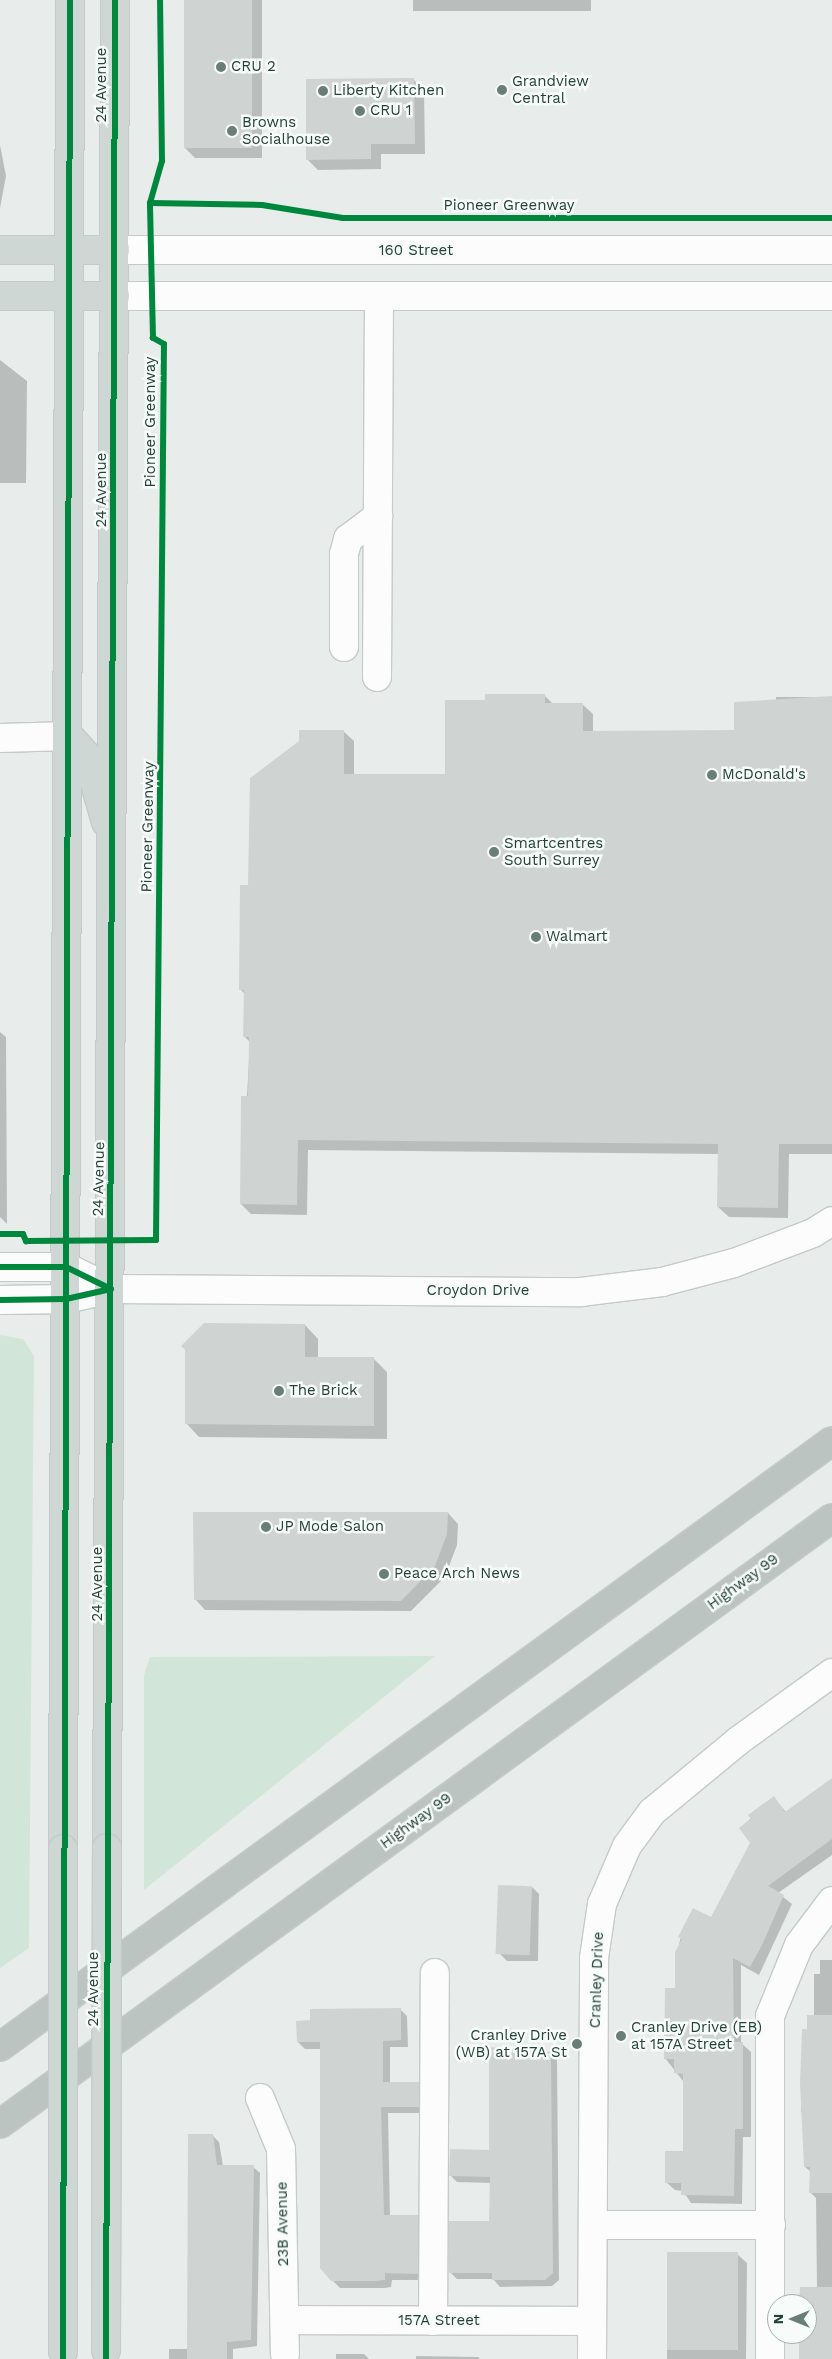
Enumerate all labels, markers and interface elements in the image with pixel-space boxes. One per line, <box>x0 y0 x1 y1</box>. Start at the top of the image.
street label: 24 Avenue <box>93 47 111 123</box>
place label: CRU 2 <box>231 58 276 76</box>
marker: CRU 2 <box>215 61 227 73</box>
place label: Grandview Central <box>512 72 589 107</box>
place label: Liberty Kitchen <box>333 82 445 100</box>
marker: Grandview Central <box>496 84 508 96</box>
marker: Liberty Kitchen <box>317 85 329 97</box>
place label: CRU 1 <box>370 102 412 120</box>
marker: CRU 1 <box>354 105 366 117</box>
place label: Browns Socialhouse <box>242 113 330 148</box>
marker: Browns Socialhouse <box>226 125 238 137</box>
street label: Pioneer Greenway <box>443 197 575 215</box>
street label: 160 Street <box>379 242 453 260</box>
street label: Pioneer Greenway <box>142 356 160 488</box>
street label: 24 Avenue <box>93 452 111 528</box>
street label: Pioneer Greenway <box>138 761 158 893</box>
place label: McDonald's <box>722 766 806 784</box>
marker: McDonald's <box>706 769 718 781</box>
place label: Smartcentres South Surrey <box>504 834 603 869</box>
marker: Smartcentres South Surrey <box>488 846 500 858</box>
place label: Walmart <box>546 928 608 946</box>
marker: Walmart <box>530 931 542 943</box>
street label: 24 Avenue <box>89 1141 109 1217</box>
street label: Croydon Drive <box>427 1282 529 1300</box>
place label: The Brick <box>289 1382 358 1400</box>
marker: The Brick <box>273 1385 285 1397</box>
place label: JP Mode Salon <box>276 1518 384 1536</box>
marker: JP Mode Salon <box>260 1521 272 1533</box>
street label: 24 Avenue <box>89 1546 107 1622</box>
street label: Highway 99 <box>704 1550 782 1614</box>
place label: Peace Arch News <box>394 1565 521 1583</box>
marker: Peace Arch News <box>378 1568 390 1580</box>
street label: Highway 99 <box>377 1789 455 1853</box>
street label: Cranley Drive <box>586 1931 608 2029</box>
street label: 24 Avenue <box>85 1951 103 2027</box>
place label: Cranley Drive (EB) at 157A Street <box>631 2018 762 2053</box>
place label: Cranley Drive (WB) at 157A St <box>455 2026 567 2061</box>
marker: Cranley Drive (EB) at 157A Street <box>615 2030 627 2042</box>
marker: Cranley Drive (WB) at 157A St <box>571 2038 583 2050</box>
street label: 23B Avenue <box>273 2181 293 2267</box>
north arrow <box>767 2294 817 2344</box>
street label: 157A Street <box>398 2312 480 2330</box>
text: N <box>770 2314 786 2324</box>

